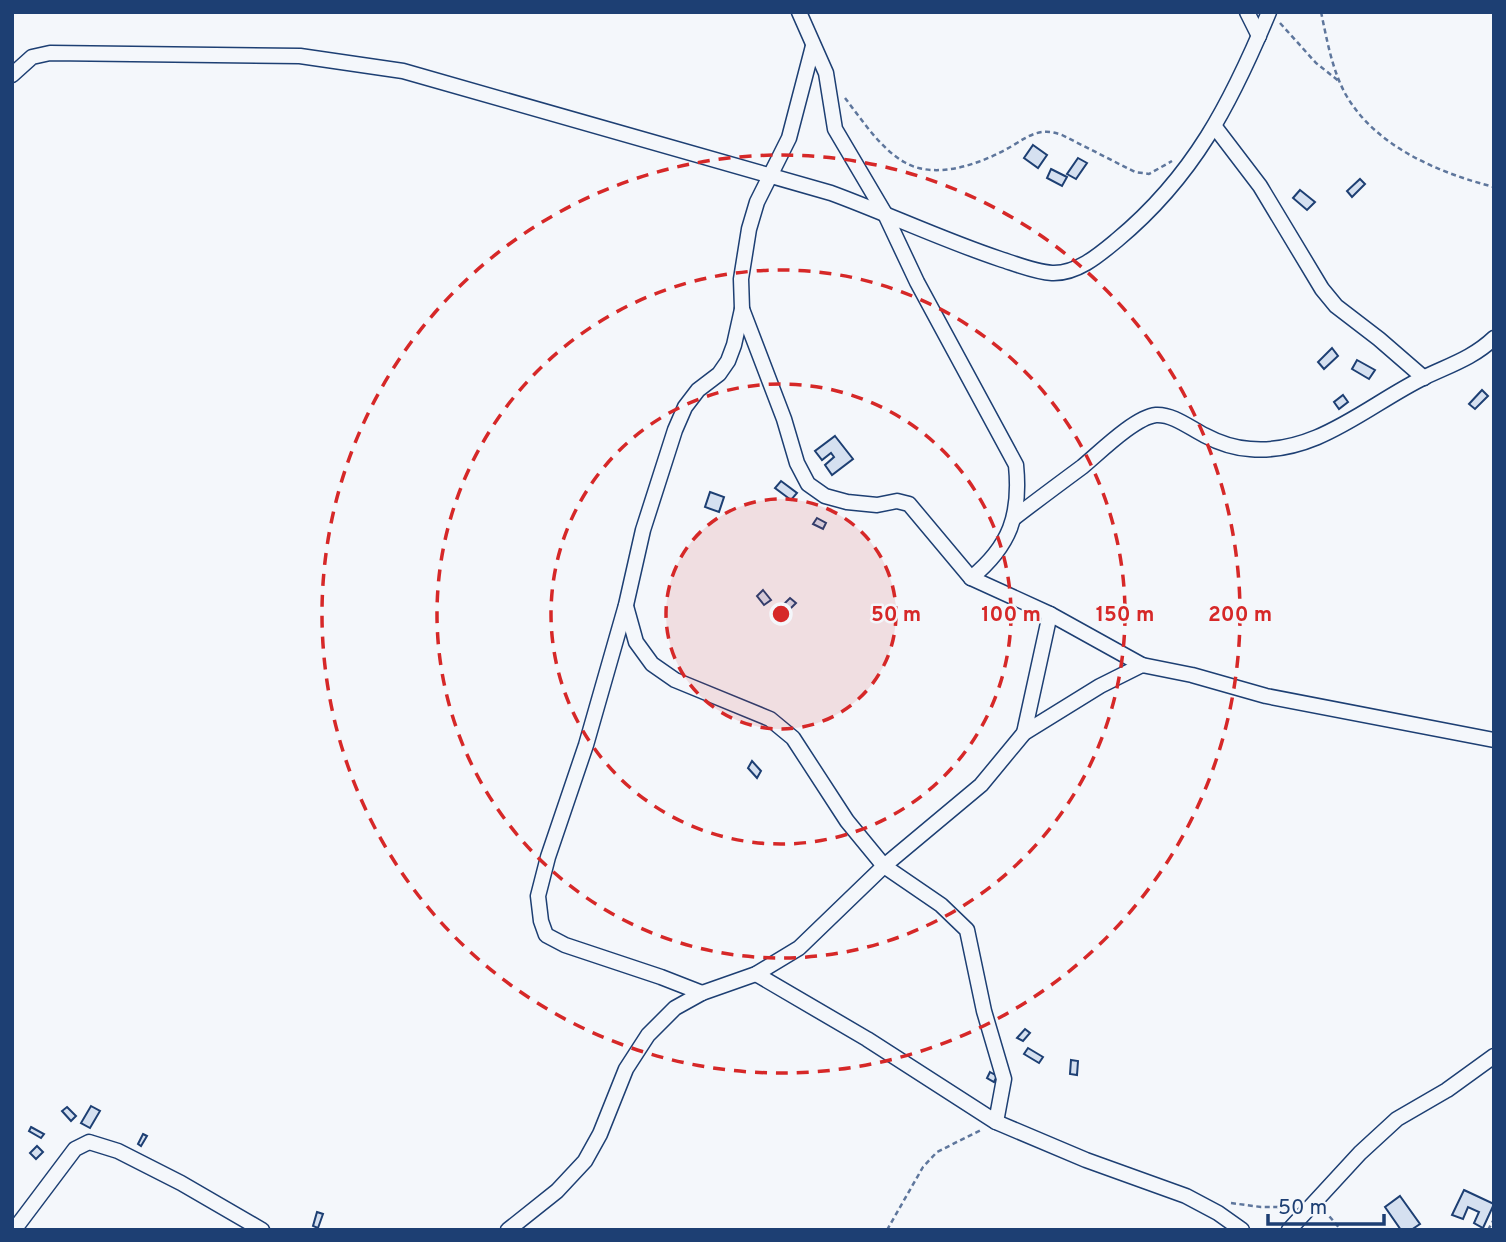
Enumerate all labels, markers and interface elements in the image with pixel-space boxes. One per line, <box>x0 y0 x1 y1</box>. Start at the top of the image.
centre of rings <box>769 602 793 626</box>
text: 50 m <box>871 602 921 629</box>
text: 100 m <box>981 602 1041 629</box>
text: 150 m <box>1096 602 1154 629</box>
text: 200 m <box>1208 602 1272 629</box>
scale bar <box>1268 1182 1384 1226</box>
text: 50 m <box>1278 1195 1327 1222</box>

